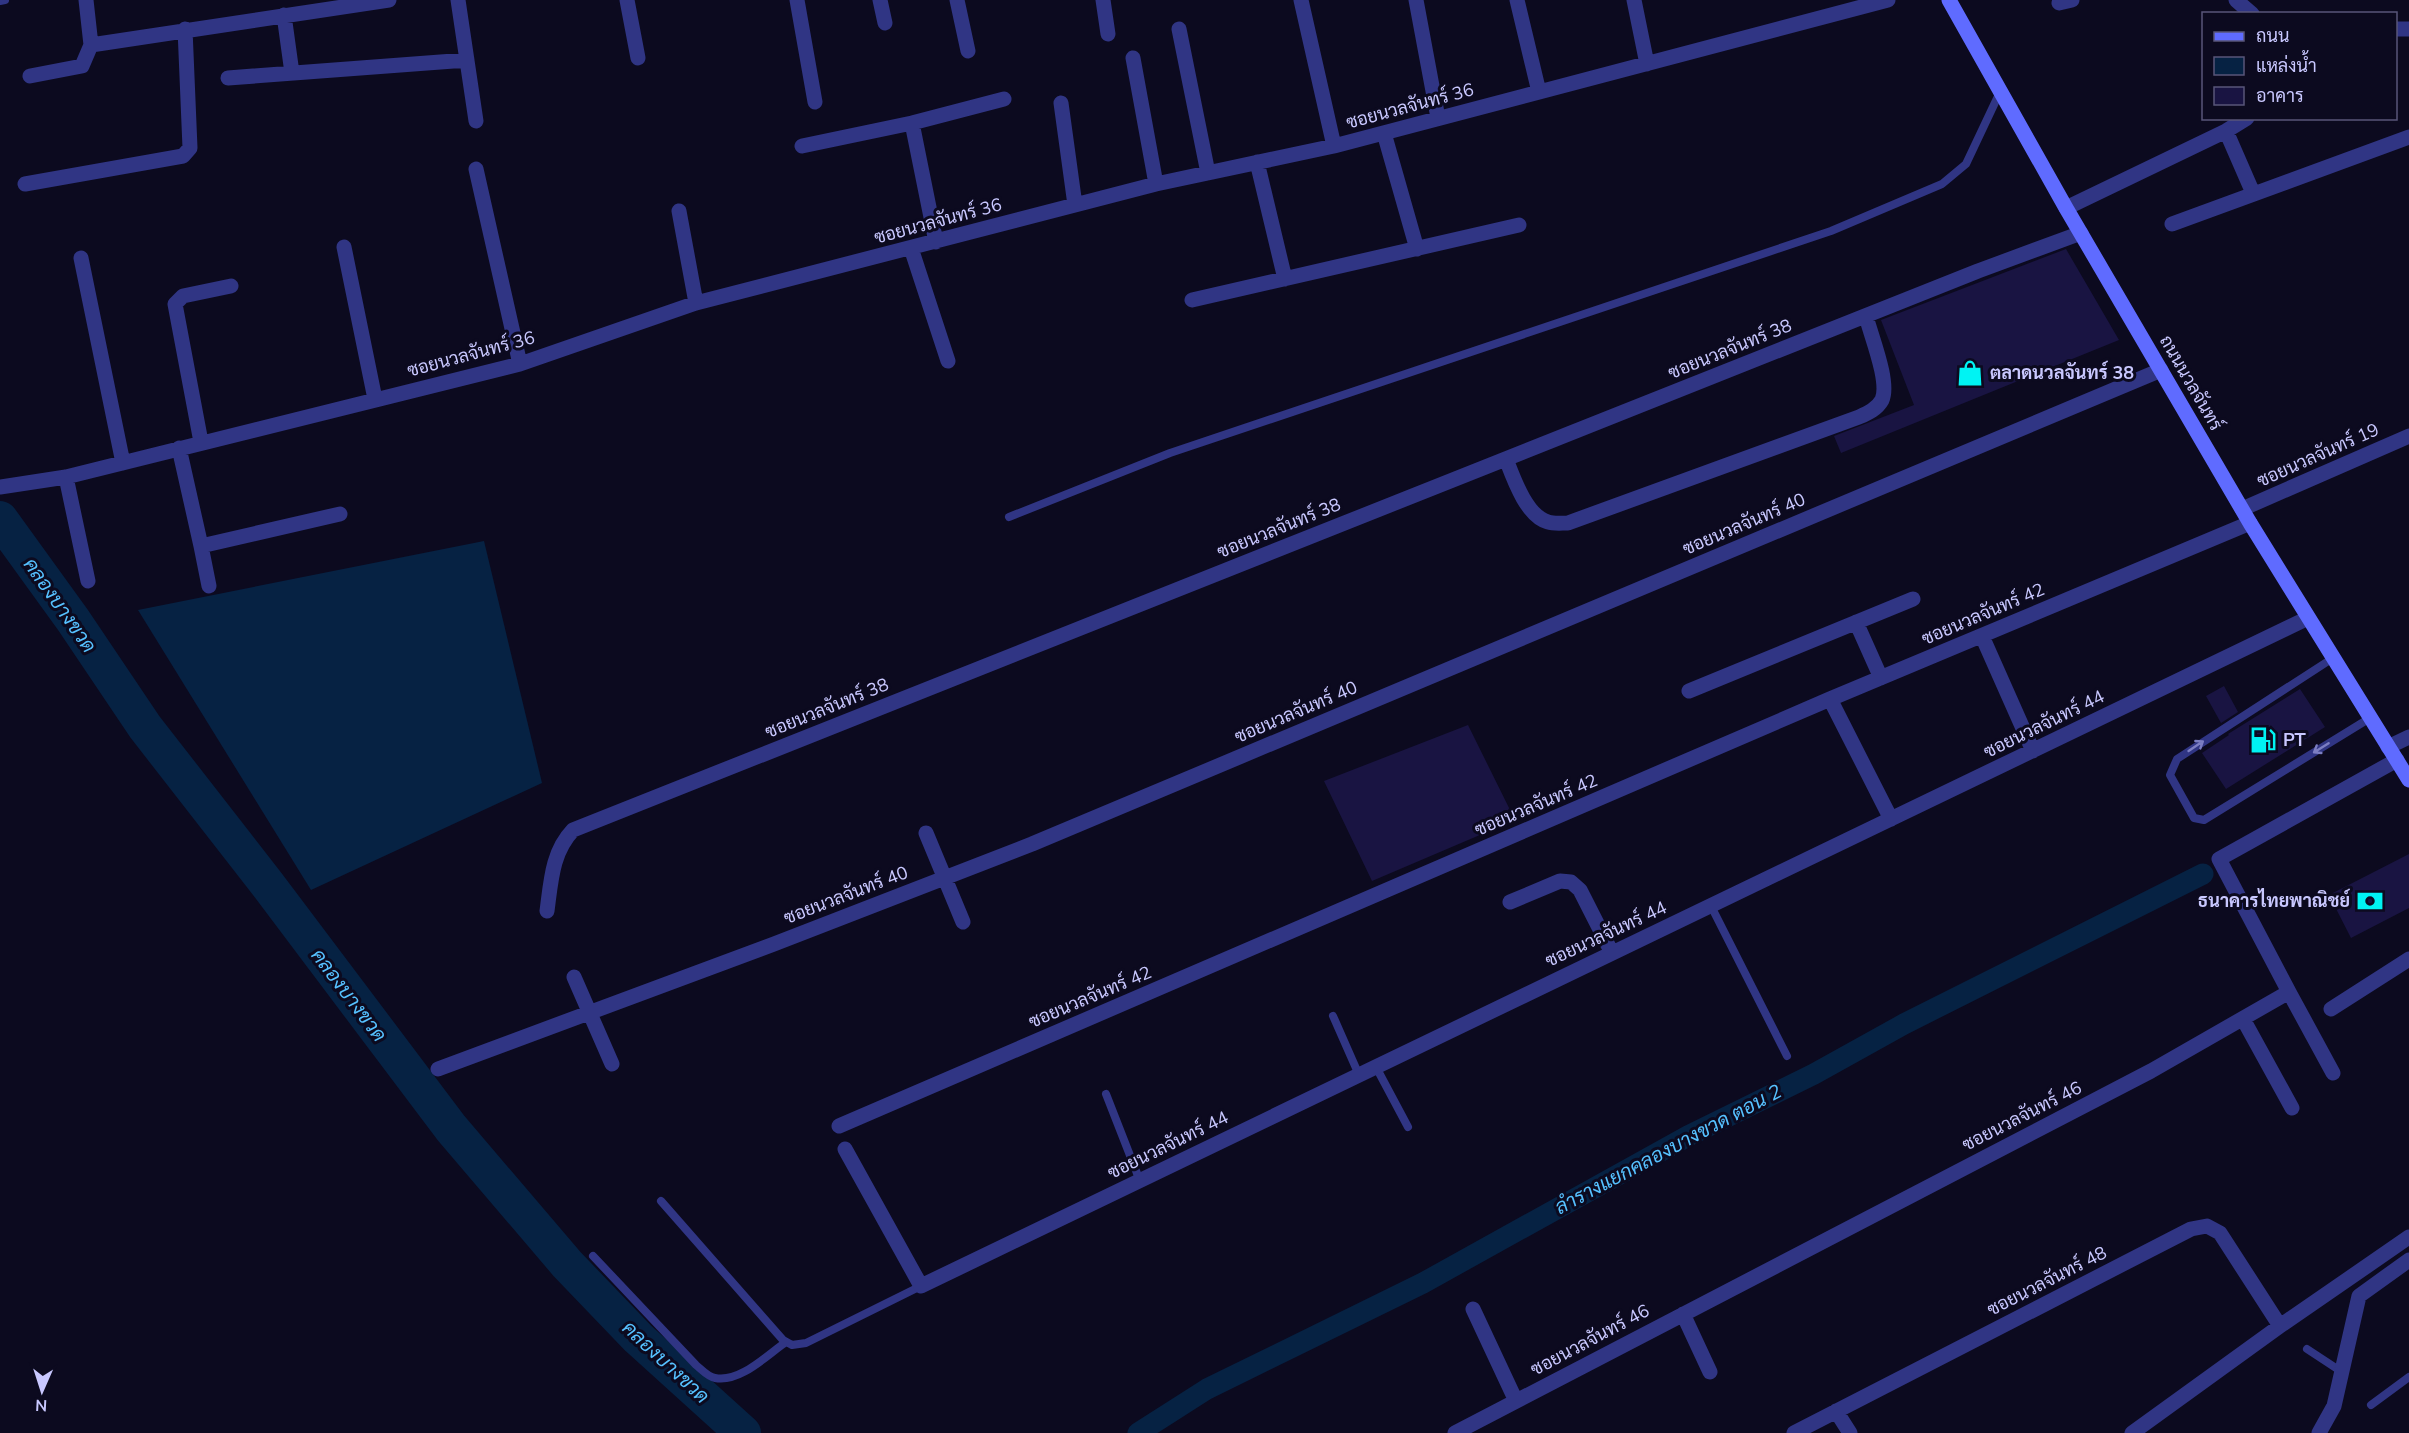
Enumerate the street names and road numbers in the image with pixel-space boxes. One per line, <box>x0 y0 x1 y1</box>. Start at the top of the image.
street label: ซอยนวลจันทร์ 36 <box>1343 76 1477 135</box>
street label: ซอยนวลจันทร์ 36 <box>871 191 1005 250</box>
street label: ซอยนวลจันทร์ 38 <box>1664 312 1795 385</box>
street label: ซอยนวลจันทร์ 36 <box>404 324 538 383</box>
street label: ถนนนวลจันทร์ <box>2154 330 2229 435</box>
street label: ซอยนวลจันทร์ 19 <box>2253 416 2383 493</box>
street label: ซอยนวลจันทร์ 40 <box>1678 486 1809 561</box>
street label: ซอยนวลจันทร์ 38 <box>1213 491 1344 564</box>
street label: ซอยนวลจันทร์ 42 <box>1917 576 2048 651</box>
street label: ซอยนวลจันทร์ 38 <box>761 671 892 744</box>
street label: ซอยนวลจันทร์ 40 <box>1230 674 1361 749</box>
street label: ซอยนวลจันทร์ 44 <box>1979 683 2108 764</box>
street label: ซอยนวลจันทร์ 42 <box>1470 767 1601 842</box>
street label: ซอยนวลจันทร์ 40 <box>780 859 912 930</box>
street label: ซอยนวลจันทร์ 44 <box>1541 894 1671 973</box>
street label: ซอยนวลจันทร์ 42 <box>1024 959 1155 1034</box>
street label: ซอยนวลจันทร์ 46 <box>1958 1075 2086 1156</box>
street label: ซอยนวลจันทร์ 44 <box>1103 1104 1232 1185</box>
street label: ซอยนวลจันทร์ 48 <box>1983 1240 2111 1321</box>
street label: ซอยนวลจันทร์ 46 <box>1526 1298 1654 1381</box>

